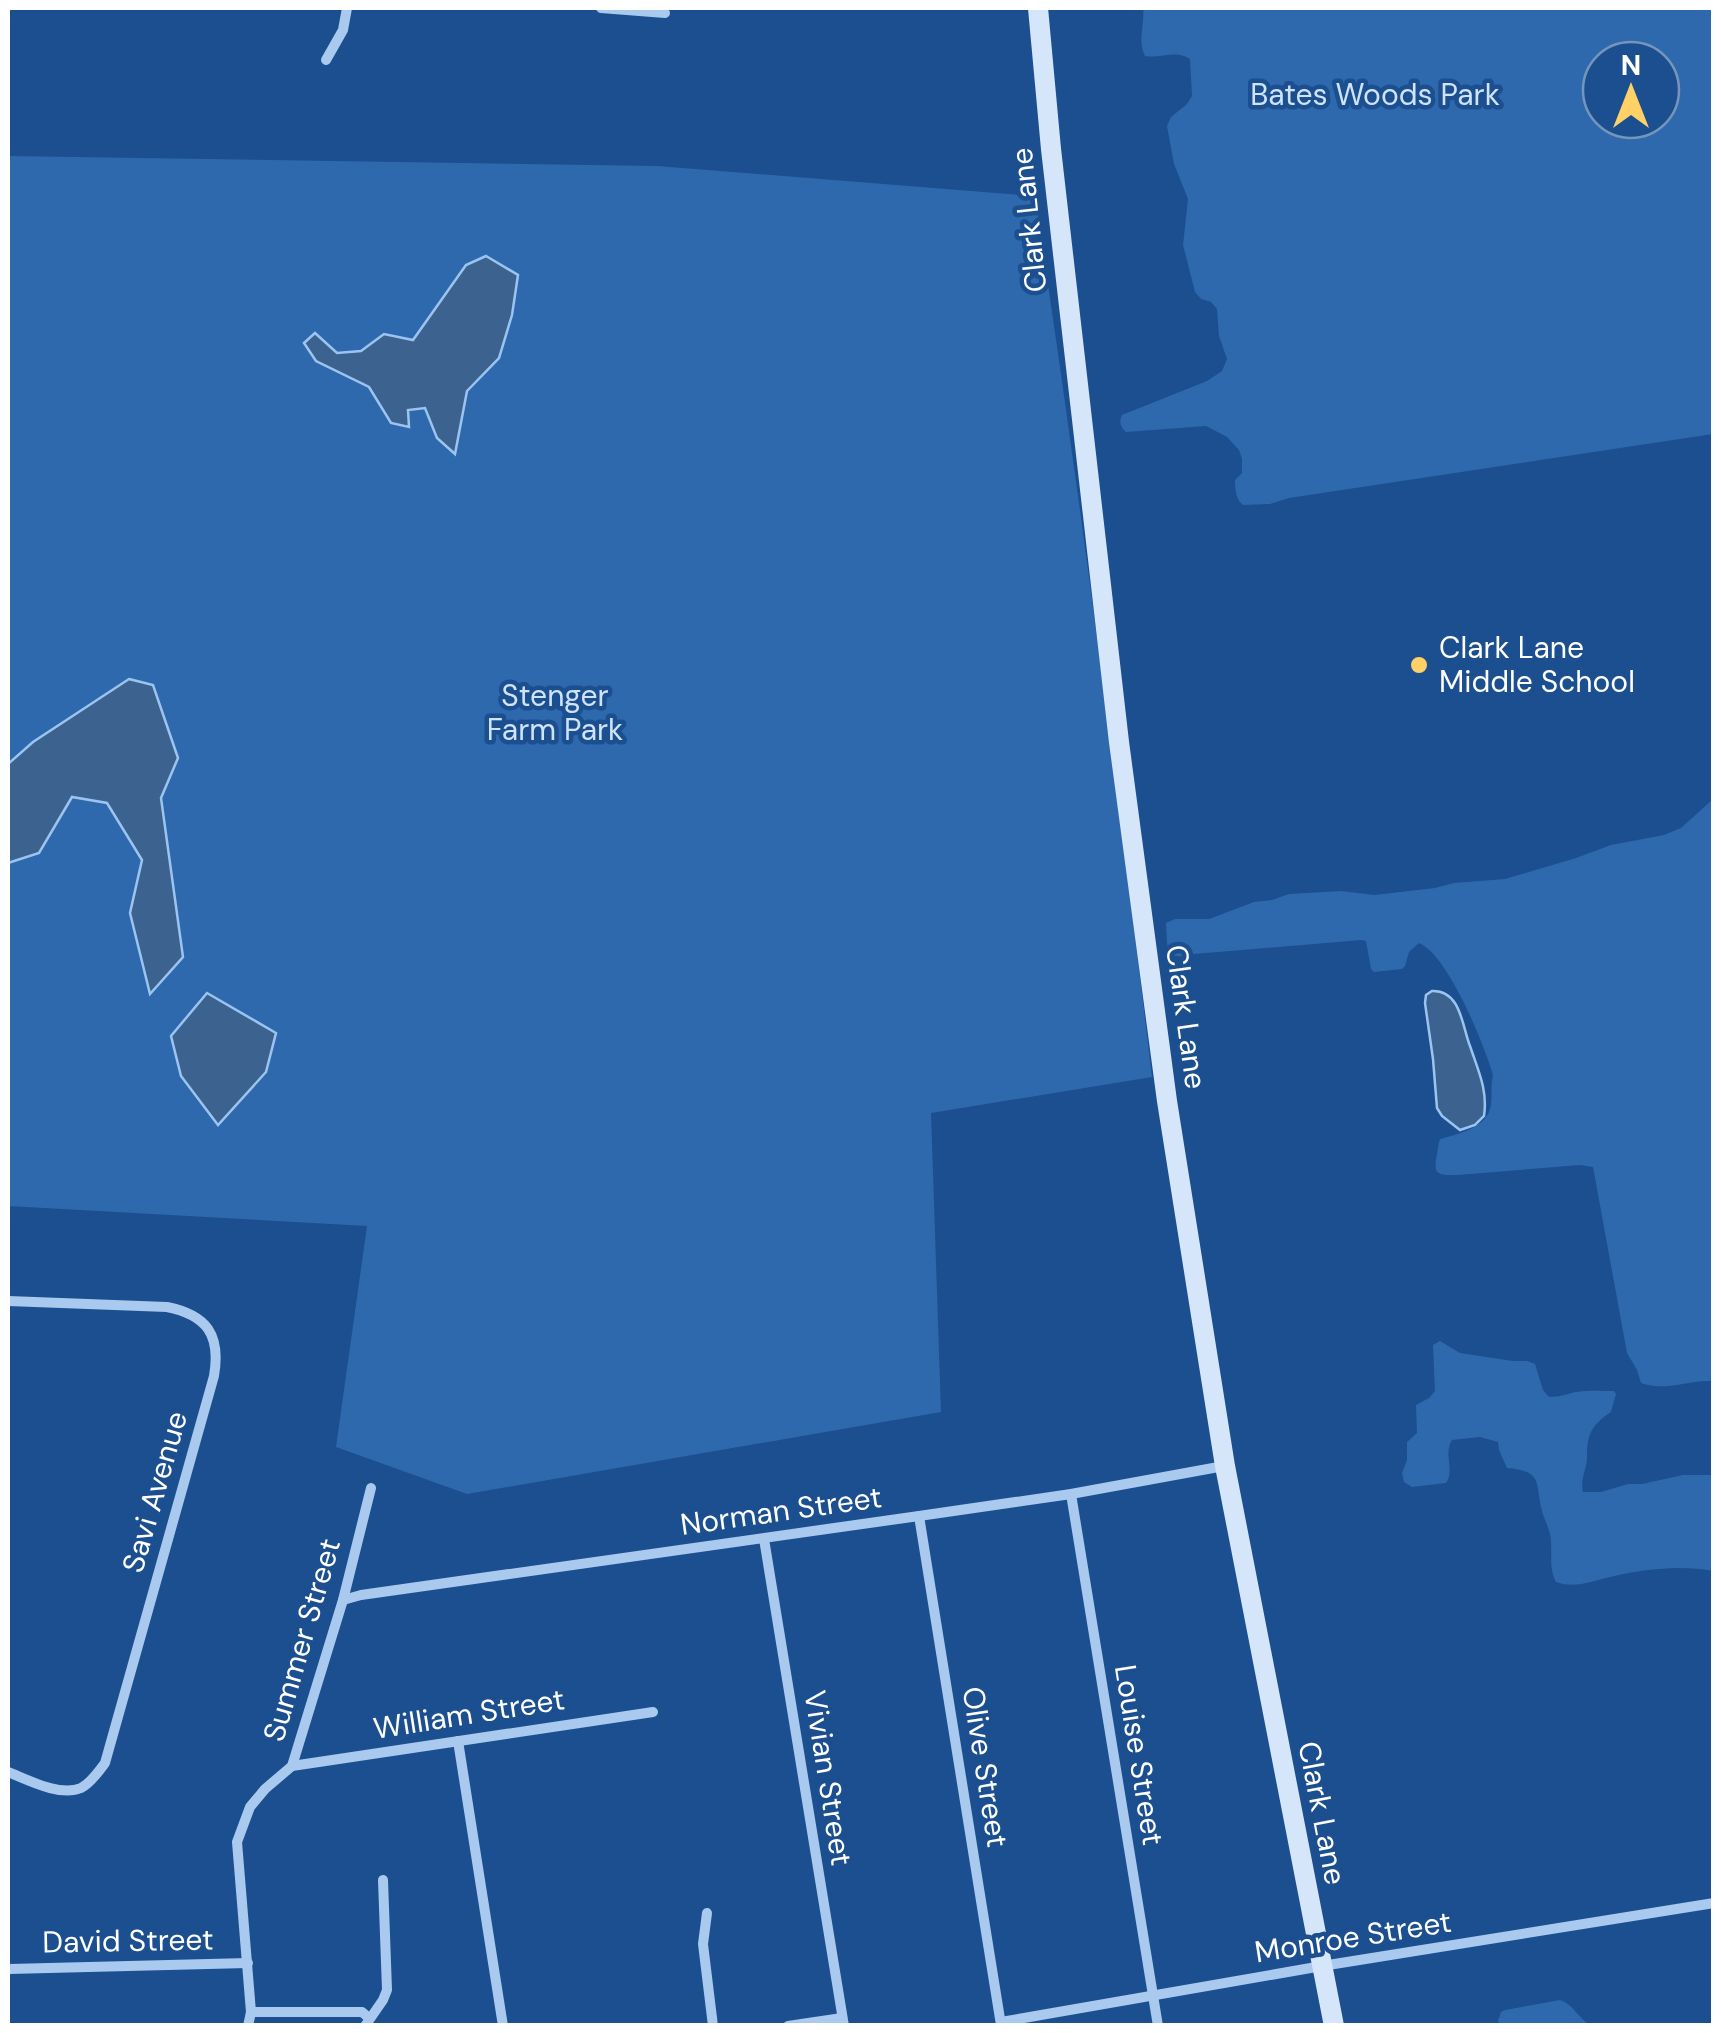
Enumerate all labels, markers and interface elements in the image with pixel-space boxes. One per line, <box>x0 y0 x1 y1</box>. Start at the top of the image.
north arrow <box>1581 40 1681 140</box>
text: N <box>1621 47 1641 84</box>
park label: Bates Woods Park <box>1250 75 1500 114</box>
street label: Clark Lane <box>1002 146 1055 294</box>
place label: Clark Lane Middle School <box>1439 628 1635 701</box>
marker: Clark Lane Middle School <box>1408 654 1430 676</box>
park label: Stenger Farm Park <box>487 676 623 749</box>
street label: Clark Lane <box>1157 942 1216 1092</box>
street label: Savi Avenue <box>113 1407 196 1577</box>
street label: Norman Street <box>678 1477 884 1544</box>
street label: Summer Street <box>254 1534 349 1746</box>
street label: Louise Street <box>1106 1662 1173 1848</box>
street label: William Street <box>371 1679 567 1748</box>
street label: Olive Street <box>954 1684 1017 1850</box>
street label: Vivian Street <box>795 1688 862 1868</box>
street label: Clark Lane <box>1290 1738 1355 1888</box>
street label: Monroe Street <box>1252 1902 1454 1971</box>
street label: David Street <box>42 1920 214 1961</box>

